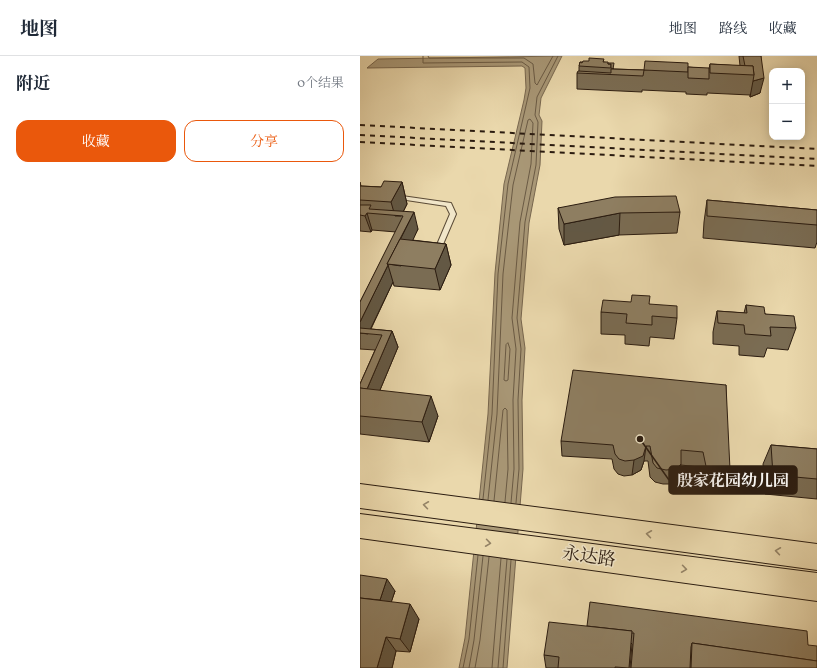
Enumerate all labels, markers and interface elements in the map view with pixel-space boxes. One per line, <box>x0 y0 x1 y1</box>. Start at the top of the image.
text: 地图 <box>20 17 58 43</box>
text: 地图 <box>669 20 697 39</box>
text: 路线 <box>719 20 747 39</box>
text: 收藏 <box>769 20 797 39</box>
map controls <box>769 68 805 140</box>
button: + <box>769 68 805 104</box>
text: 附近 <box>16 73 50 96</box>
text: 0个结果 <box>297 75 344 93</box>
button: − <box>769 104 805 140</box>
button: 收藏 <box>16 120 176 162</box>
button: 分享 <box>184 120 344 162</box>
callout: 殷家花园幼儿园 <box>669 466 797 494</box>
text: 殷家花园幼儿园 <box>677 471 789 493</box>
one-way arrow <box>423 501 429 510</box>
one-way arrow <box>646 530 653 539</box>
one-way arrow <box>485 538 491 547</box>
street label: 永达路 <box>560 541 617 574</box>
one-way arrow <box>775 547 781 556</box>
one-way arrow <box>680 564 687 573</box>

